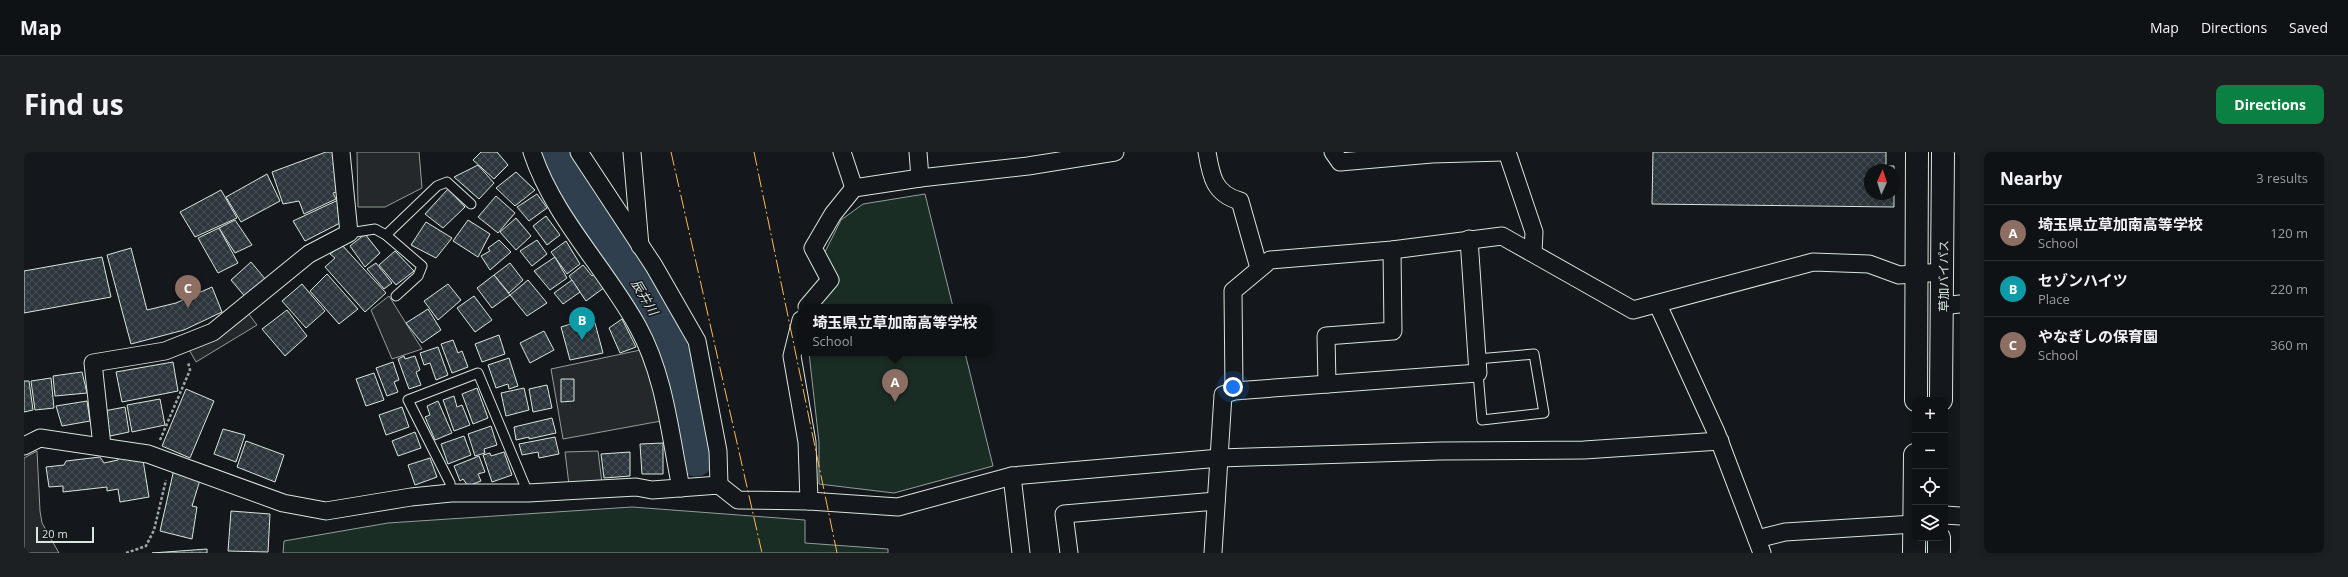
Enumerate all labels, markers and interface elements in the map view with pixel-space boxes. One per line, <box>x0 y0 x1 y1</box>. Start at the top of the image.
text: Map <box>20 15 61 41</box>
text: Map <box>2150 18 2179 37</box>
text: Directions <box>2201 18 2267 37</box>
text: Saved <box>2289 18 2328 37</box>
text: Find us <box>24 85 124 123</box>
button: Directions <box>2216 85 2324 124</box>
north arrow <box>1864 164 1900 200</box>
text: Nearby <box>2000 167 2062 190</box>
text: 3 results <box>2256 169 2308 187</box>
text: 埼玉県立草加南高等学校 <box>2038 214 2203 234</box>
text: A <box>2009 224 2017 242</box>
text: 120 m <box>2270 224 2308 242</box>
text: School <box>2038 234 2078 252</box>
street label: 草加バイパス <box>1935 240 1952 312</box>
text: セゾンハイツ <box>2038 270 2128 290</box>
pin: C <box>175 275 201 308</box>
water label: 辰井川 <box>627 276 664 320</box>
text: B <box>2009 280 2017 298</box>
text: 220 m <box>2270 280 2308 298</box>
text: Place <box>2038 290 2070 308</box>
popup <box>798 304 992 356</box>
pin: B <box>569 307 595 340</box>
text: 埼玉県立草加南高等学校 <box>812 312 978 332</box>
text: やなぎしの保育園 <box>2038 326 2158 346</box>
text: School <box>812 332 853 350</box>
text: C <box>2009 336 2017 354</box>
text: 360 m <box>2270 336 2308 354</box>
text: School <box>2038 346 2078 364</box>
pin: A <box>882 369 908 402</box>
your location <box>1223 377 1243 397</box>
map controls <box>1912 397 1948 541</box>
button: + <box>1912 397 1948 433</box>
button: − <box>1912 433 1948 469</box>
button: locate <box>1912 469 1948 505</box>
button: layers <box>1912 505 1948 541</box>
scale bar <box>36 525 94 544</box>
text: 20 m <box>42 526 68 541</box>

